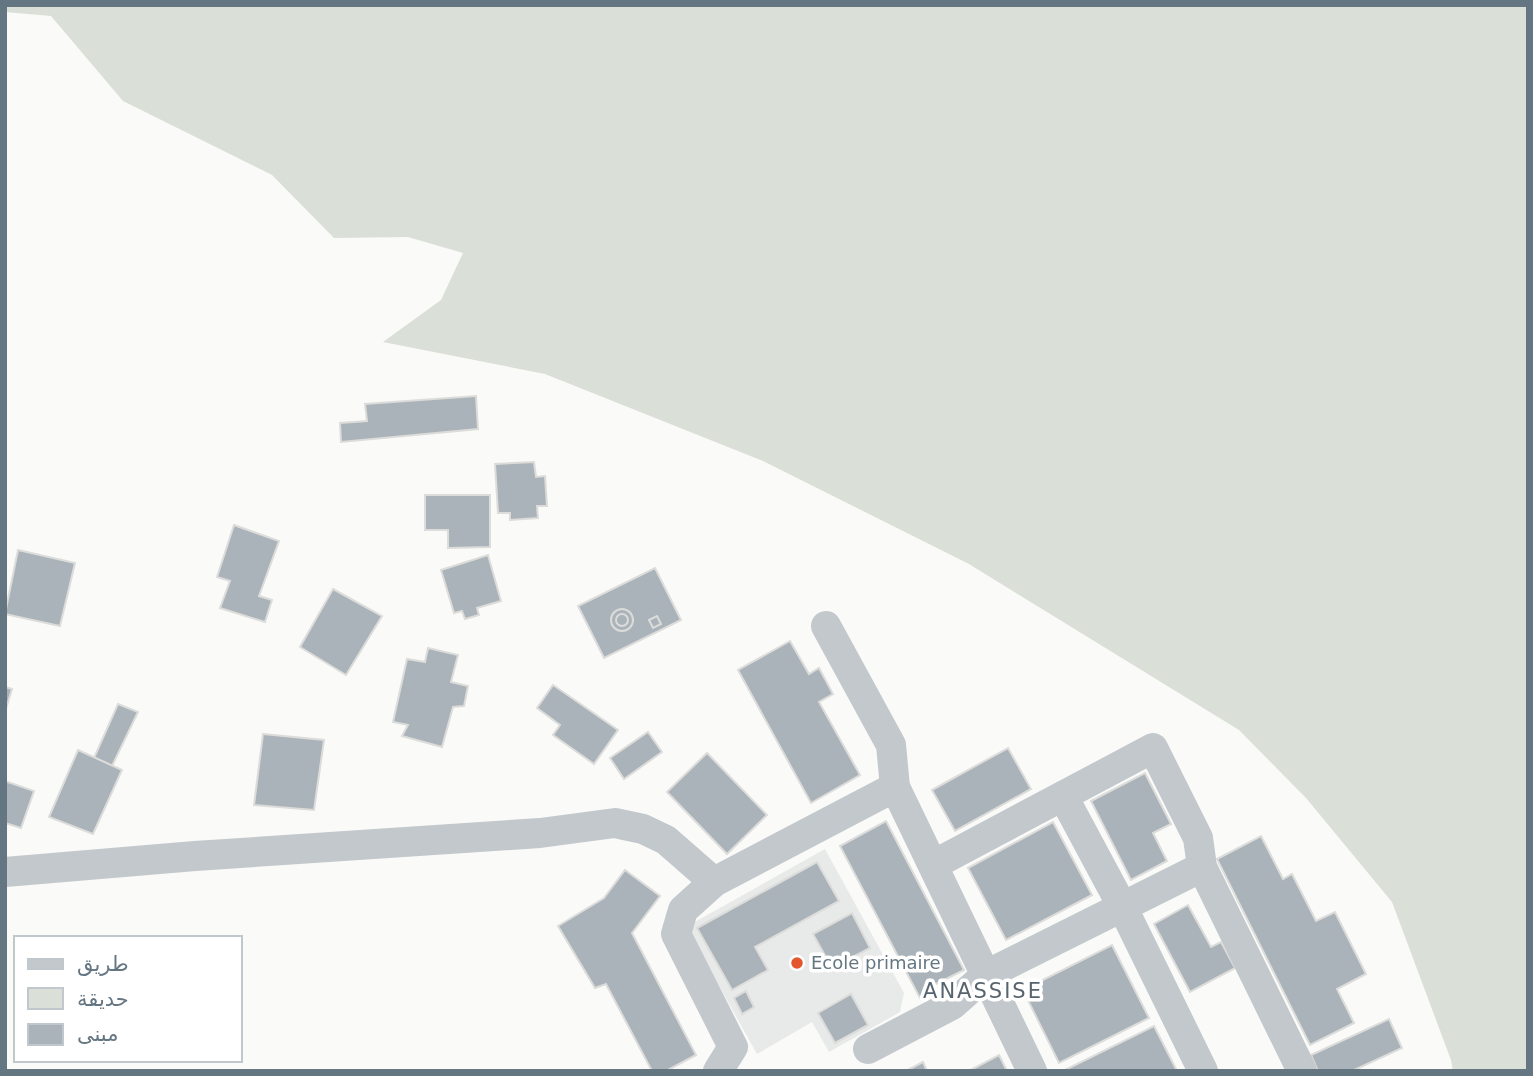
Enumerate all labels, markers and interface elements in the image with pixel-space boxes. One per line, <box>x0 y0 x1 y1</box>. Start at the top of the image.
legend <box>14 936 242 1062</box>
text: طريق <box>77 952 129 976</box>
place label: Ecole primaire <box>811 952 941 973</box>
marker: Ecole primaire <box>789 955 805 971</box>
district label: ANASSISE <box>923 979 1043 1003</box>
text: حديقة <box>77 987 129 1011</box>
text: مبنى <box>77 1022 118 1046</box>

